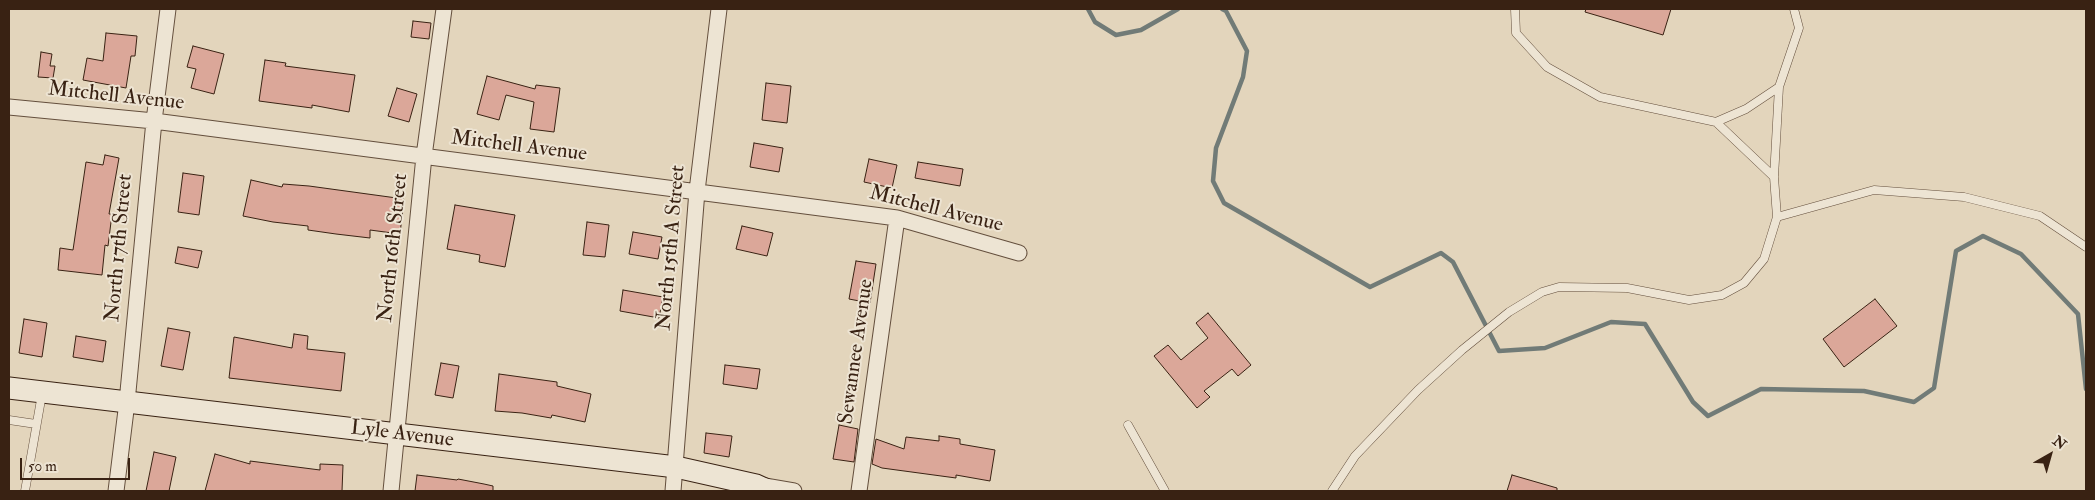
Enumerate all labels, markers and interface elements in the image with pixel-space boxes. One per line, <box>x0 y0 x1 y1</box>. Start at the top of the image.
street label: Mitchell Avenue <box>47 77 185 117</box>
street label: Mitchell Avenue <box>450 126 588 168</box>
street label: North 15th A Street <box>652 164 692 332</box>
street label: North 16th Street <box>374 172 414 324</box>
street label: North 17th Street <box>101 173 139 323</box>
street label: Mitchell Avenue <box>867 181 1005 239</box>
street label: Sewannee Avenue <box>834 278 880 426</box>
street label: Lyle Avenue <box>349 416 455 454</box>
north arrow <box>2025 430 2075 480</box>
text: N <box>2049 432 2070 453</box>
scale bar <box>22 448 132 480</box>
text: 50 m <box>28 457 57 476</box>

